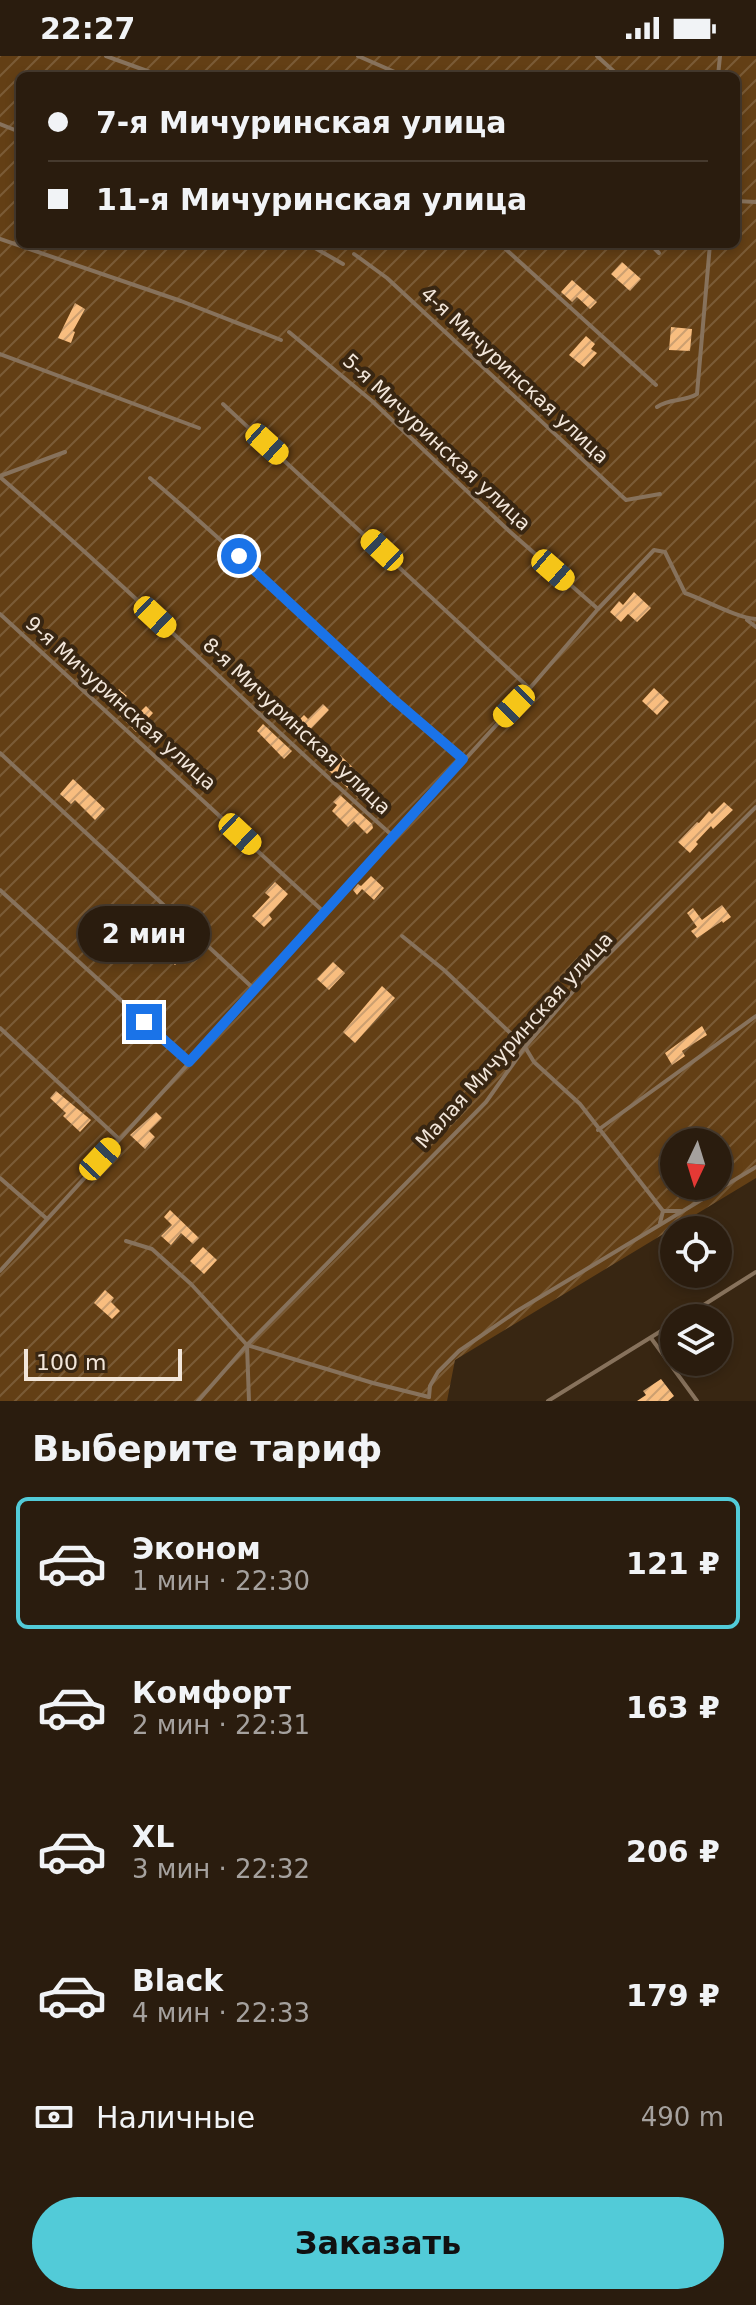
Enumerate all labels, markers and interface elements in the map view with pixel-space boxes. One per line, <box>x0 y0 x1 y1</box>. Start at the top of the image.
text: 22:27 <box>40 11 136 46</box>
text: 7-я Мичуринская улица <box>96 105 506 140</box>
text: 11-я Мичуринская улица <box>96 182 527 217</box>
street label: 4-я Мичуринская улица <box>416 282 614 468</box>
street label: 5-я Мичуринская улица <box>338 349 536 535</box>
car <box>241 419 293 469</box>
car <box>356 525 408 575</box>
route start <box>221 538 257 574</box>
car <box>527 545 579 595</box>
car <box>129 592 181 642</box>
street label: 9-я Мичуринская улица <box>21 611 221 795</box>
street label: 8-я Мичуринская улица <box>198 633 396 819</box>
car <box>489 680 539 732</box>
car <box>214 809 266 859</box>
callout: 2 мин <box>78 906 210 962</box>
text: 2 мин <box>102 919 186 949</box>
street label: Малая Мичуринская улица <box>410 927 618 1153</box>
route end <box>126 1004 162 1040</box>
north arrow <box>660 1128 732 1200</box>
map controls <box>660 1128 732 1376</box>
car <box>75 1133 125 1185</box>
button: locate <box>660 1216 732 1288</box>
button: layers <box>660 1304 732 1376</box>
scale bar <box>24 1345 182 1381</box>
text: 100 m <box>36 1350 106 1375</box>
text: Выберите тариф <box>32 1428 382 1469</box>
icon: car <box>36 1527 108 1599</box>
text: Эконом <box>132 1531 261 1566</box>
text: 121 ₽ <box>626 1546 720 1581</box>
text: 1 мин · 22:30 <box>132 1566 310 1596</box>
icon: car <box>36 1671 108 1743</box>
text: Комфорт <box>132 1675 291 1710</box>
text: 163 ₽ <box>626 1690 720 1725</box>
text: 2 мин · 22:31 <box>132 1710 310 1740</box>
icon: car <box>36 1815 108 1887</box>
text: XL <box>132 1819 174 1854</box>
text: 206 ₽ <box>626 1834 720 1869</box>
text: 3 мин · 22:32 <box>132 1854 310 1884</box>
icon: car <box>36 1959 108 2031</box>
text: Black <box>132 1963 223 1998</box>
text: 179 ₽ <box>626 1978 720 2013</box>
text: 4 мин · 22:33 <box>132 1998 310 2028</box>
icon: cash <box>32 2095 76 2139</box>
text: Наличные <box>96 2100 255 2135</box>
text: 490 m <box>641 2102 724 2132</box>
button: Заказать <box>32 2197 724 2289</box>

